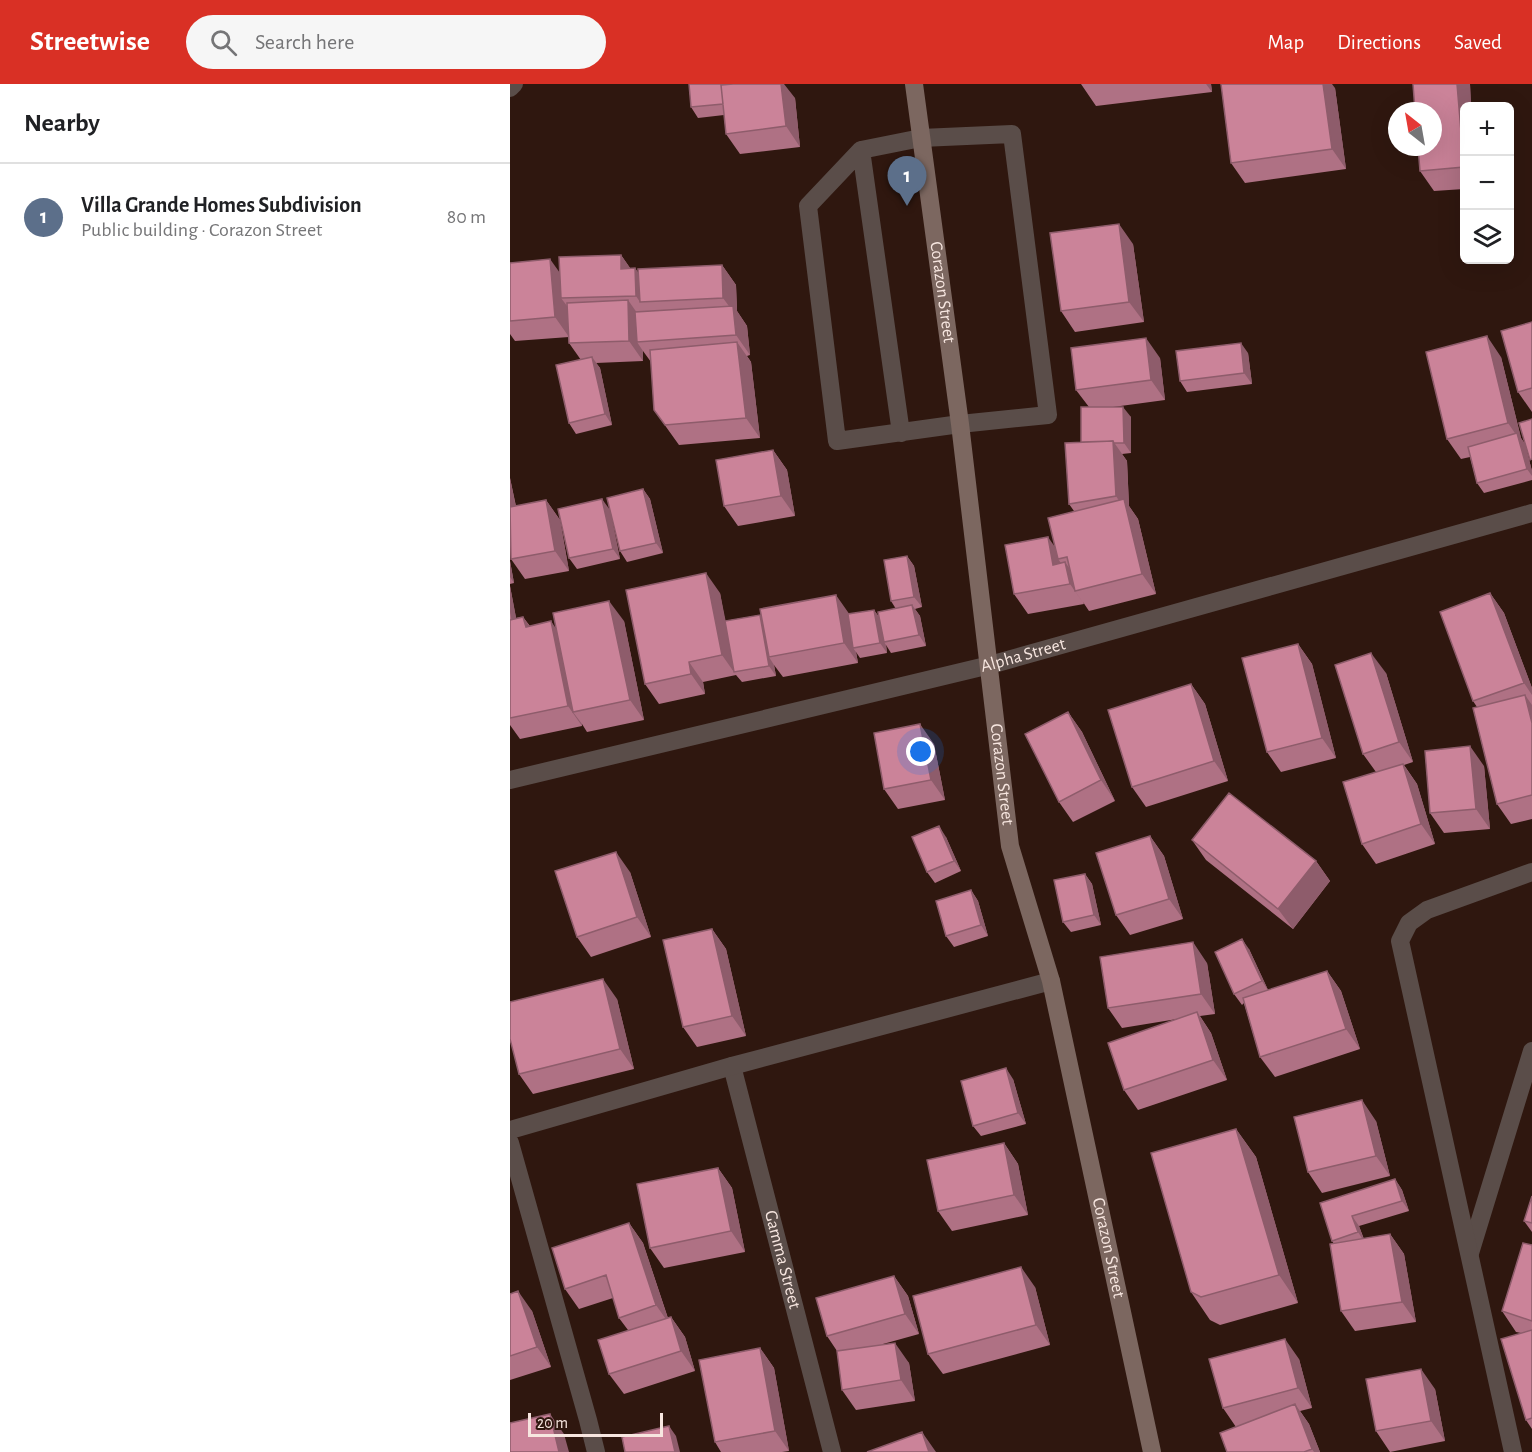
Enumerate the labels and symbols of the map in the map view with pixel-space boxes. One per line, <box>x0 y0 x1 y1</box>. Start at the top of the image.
north arrow <box>1388 102 1442 156</box>
pin: 1 <box>888 156 926 206</box>
street label: Corazon Street <box>926 240 958 344</box>
street label: Alpha Street <box>979 635 1068 676</box>
street label: Corazon Street <box>987 723 1017 826</box>
your location <box>906 737 935 766</box>
street label: Corazon Street <box>1089 1196 1128 1300</box>
street label: Gamma Street <box>761 1208 804 1311</box>
scale bar <box>528 1410 663 1438</box>

